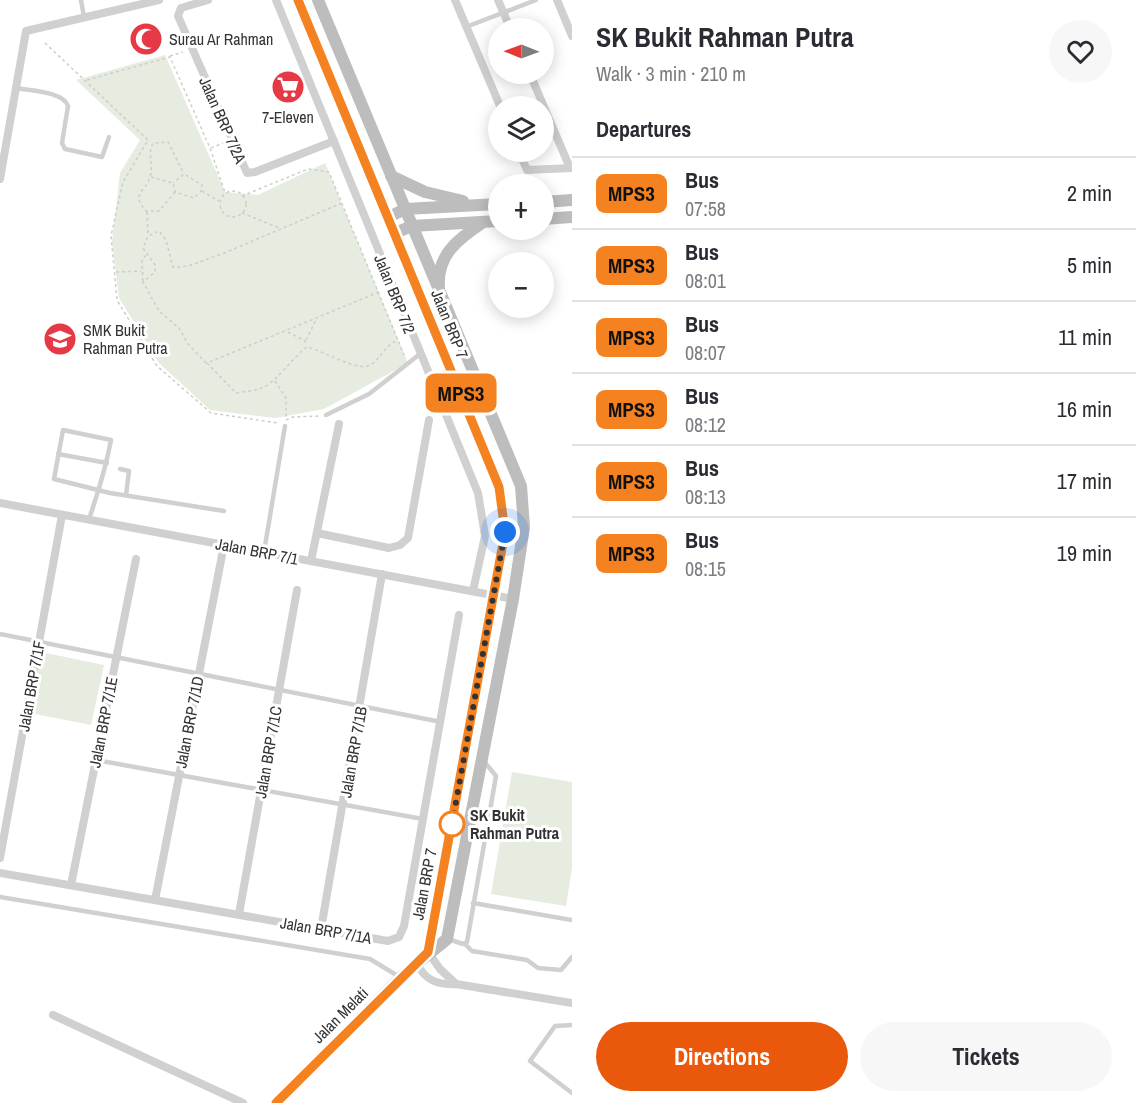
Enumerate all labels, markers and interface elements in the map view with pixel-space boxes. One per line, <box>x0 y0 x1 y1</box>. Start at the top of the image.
north arrow <box>488 18 554 84</box>
map controls <box>488 18 554 318</box>
text: SK Bukit Rahman Putra <box>596 18 854 56</box>
button: heart <box>1049 20 1112 83</box>
mosque icon: Surau Ar Rahman <box>128 21 164 57</box>
place label: Surau Ar Rahman <box>169 28 273 50</box>
text: Walk · 3 min · 210 m <box>596 60 746 87</box>
supermarket icon: 7-Eleven <box>270 69 306 105</box>
street label: Jalan BRP 7/2A <box>194 73 252 167</box>
button: layers <box>488 96 554 162</box>
place label: 7-Eleven <box>262 106 314 128</box>
text: Departures <box>596 114 691 144</box>
text: Bus <box>685 165 719 195</box>
button: + <box>488 174 554 240</box>
text: 2 min <box>1067 178 1112 208</box>
text: MPS3 <box>608 179 655 208</box>
text: 07:58 <box>685 195 726 222</box>
text: Bus <box>685 237 719 267</box>
text: 5 min <box>1067 250 1112 280</box>
street label: Jalan BRP 7/2 <box>369 251 421 337</box>
text: MPS3 <box>608 251 655 280</box>
button: − <box>488 252 554 318</box>
text: 08:01 <box>685 267 726 294</box>
street label: Jalan BRP 7 <box>426 286 474 362</box>
text: Bus <box>685 309 719 339</box>
place label: SMK Bukit Rahman Putra <box>83 319 168 359</box>
school or university icon: SMK Bukit Rahman Putra <box>42 321 78 357</box>
text: 11 min <box>1058 322 1112 352</box>
text: MPS3 <box>608 323 655 352</box>
text: 08:07 <box>685 339 726 366</box>
line badge: MPS3 <box>419 374 503 412</box>
text: MPS3 <box>438 379 484 408</box>
text: Bus <box>685 381 719 411</box>
text: 16 min <box>1057 394 1112 424</box>
text: MPS3 <box>608 395 655 424</box>
text: 08:12 <box>685 411 726 438</box>
text: Bus <box>685 453 719 483</box>
text: 17 min <box>1057 466 1112 496</box>
text: MPS3 <box>608 467 655 496</box>
text: 08:13 <box>685 483 726 510</box>
your location <box>490 517 520 547</box>
text: Bus <box>685 525 719 555</box>
street label: Jalan BRP 7/1 <box>214 532 301 570</box>
text: 19 min <box>1057 538 1112 568</box>
text: MPS3 <box>608 539 655 568</box>
text: 08:15 <box>685 555 726 582</box>
street label: Jalan BRP 7/1F <box>12 639 50 733</box>
street label: Jalan BRP 7/1D <box>169 674 209 770</box>
street label: Jalan BRP 7/1E <box>83 675 123 769</box>
street label: Jalan BRP 7/1C <box>249 704 287 800</box>
street label: Jalan BRP 7/1B <box>334 704 372 799</box>
place label: SK Bukit Rahman Putra <box>470 804 560 844</box>
marker: SK Bukit Rahman Putra <box>439 811 465 837</box>
street label: Jalan BRP 7 <box>406 846 442 922</box>
street label: Jalan BRP 7/1A <box>279 911 374 949</box>
street label: Jalan Melati <box>307 982 373 1048</box>
button: Directions <box>596 1022 848 1091</box>
button: Tickets <box>860 1022 1112 1091</box>

